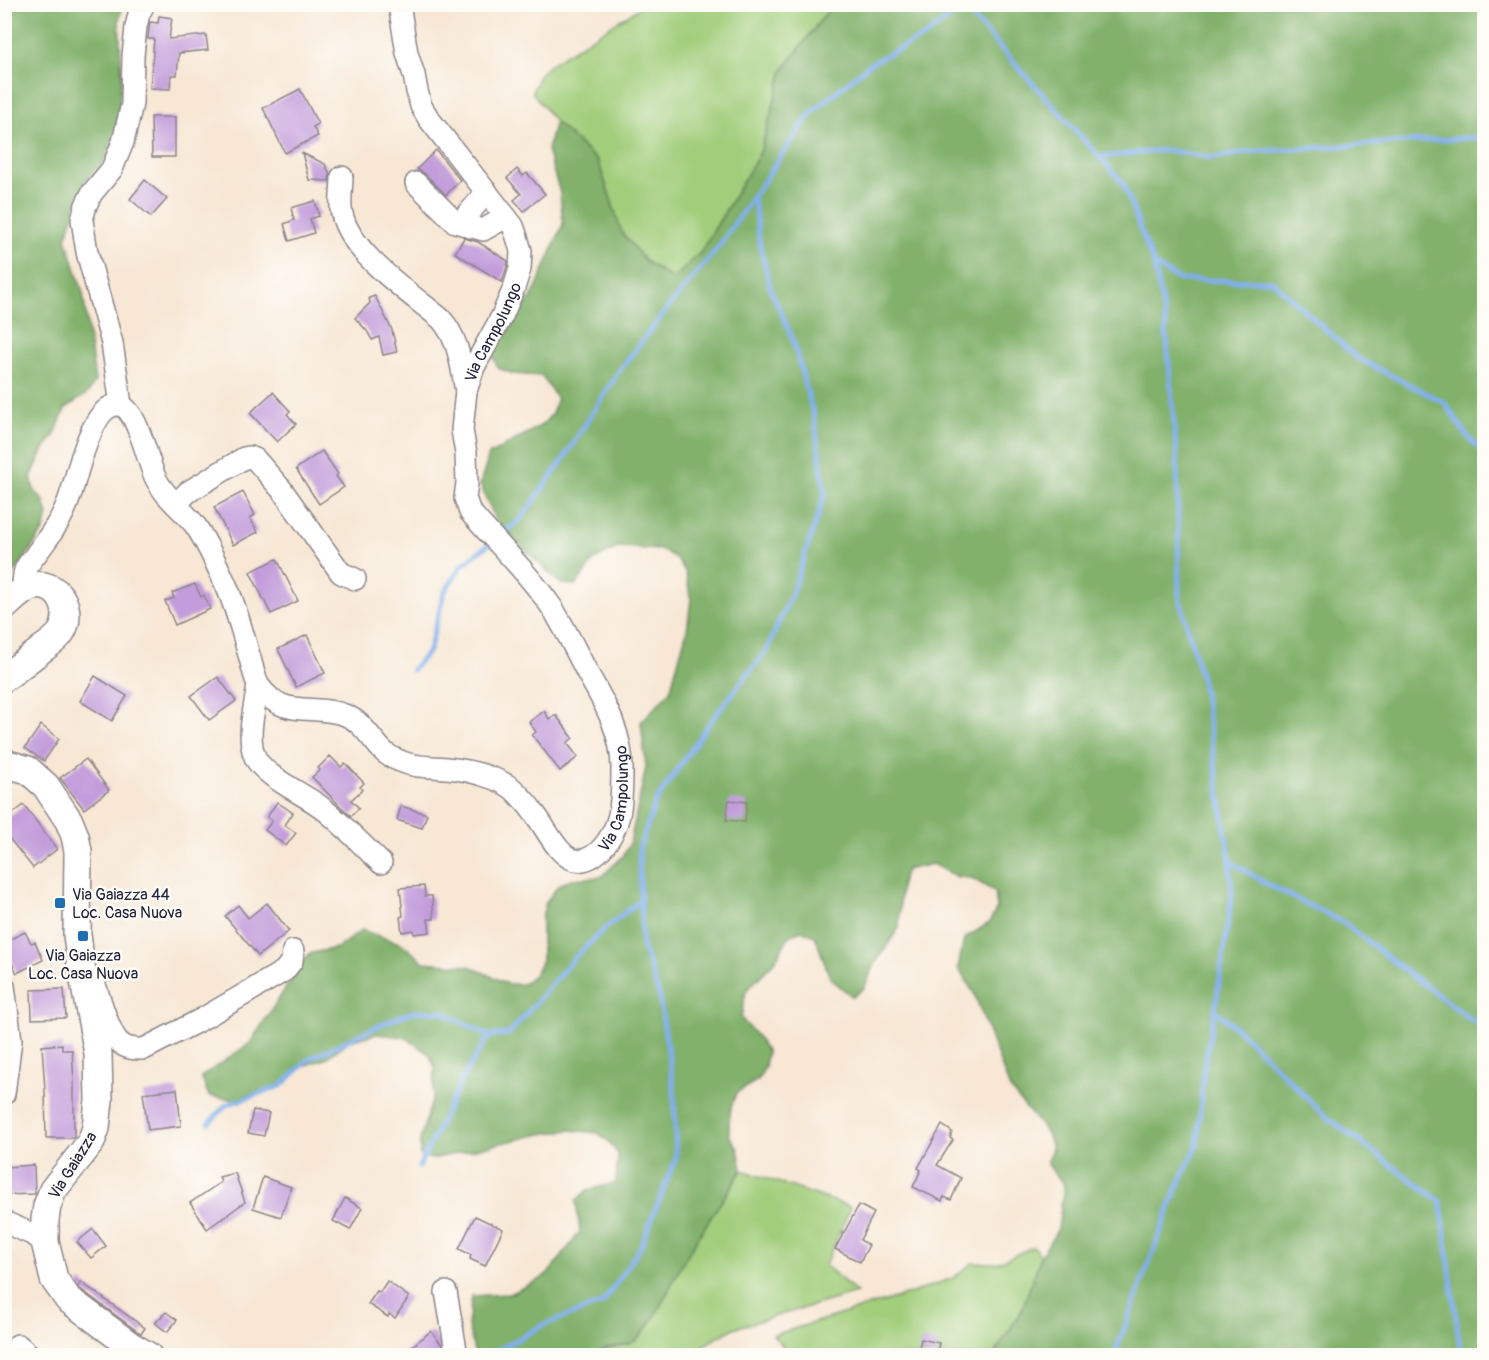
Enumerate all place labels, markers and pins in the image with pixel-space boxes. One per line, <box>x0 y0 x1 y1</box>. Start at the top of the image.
place label: Via Gaiazza 44 Loc. Casa Nuova <box>72 885 182 923</box>
marker: Via Gaiazza 44 Loc. Casa Nuova <box>53 896 67 910</box>
marker: Via Gaiazza Loc. Casa Nuova <box>76 929 90 943</box>
place label: Via Gaiazza Loc. Casa Nuova <box>28 946 138 984</box>

